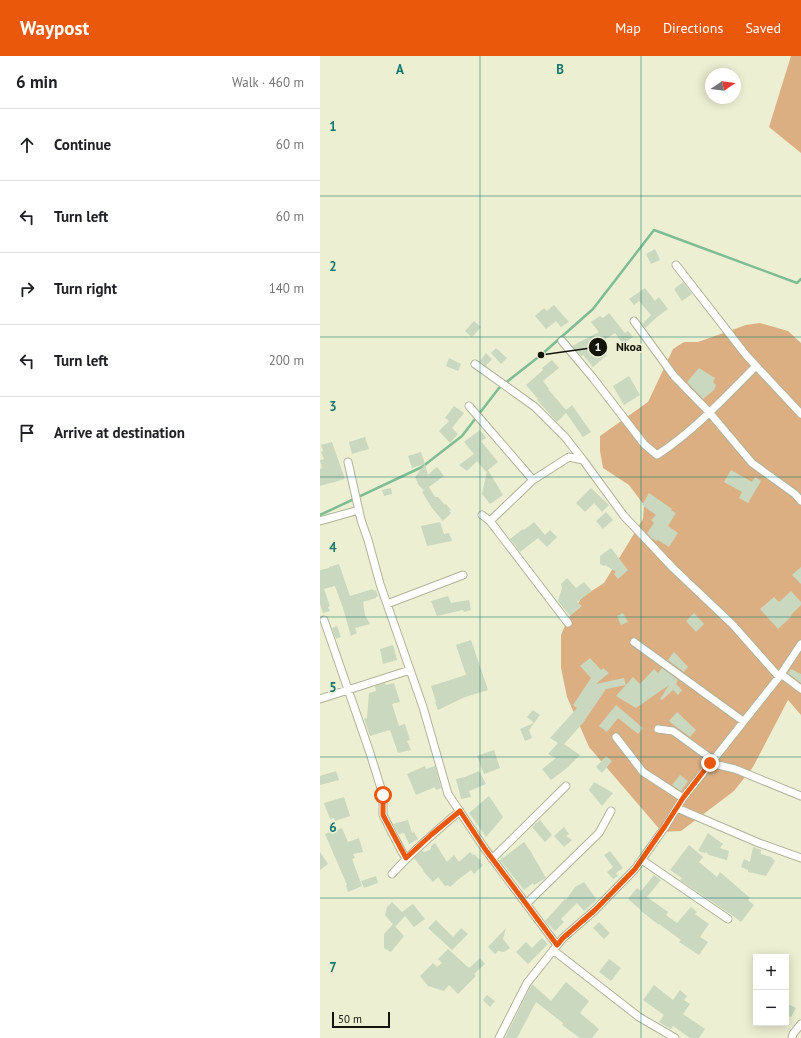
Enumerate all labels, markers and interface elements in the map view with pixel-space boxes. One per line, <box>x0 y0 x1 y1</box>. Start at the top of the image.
text: Waypost <box>20 16 89 40</box>
text: Map <box>615 19 641 37</box>
text: Directions <box>663 19 723 37</box>
text: Saved <box>745 19 781 37</box>
text: A <box>396 61 404 78</box>
text: B <box>556 61 564 78</box>
north arrow <box>705 68 741 104</box>
text: 6 min <box>16 71 57 93</box>
text: Walk · 460 m <box>232 74 304 91</box>
text: 1 <box>329 118 337 135</box>
icon: ahead <box>16 134 38 156</box>
text: Continue <box>54 135 111 154</box>
text: 60 m <box>276 136 304 153</box>
icon: left <box>16 206 38 228</box>
text: Turn left <box>54 207 108 226</box>
text: 60 m <box>276 208 304 225</box>
text: 2 <box>329 258 337 275</box>
icon: right <box>16 278 38 300</box>
text: Turn right <box>54 279 117 298</box>
text: 140 m <box>269 280 304 297</box>
callout: Nkoa <box>588 335 650 359</box>
text: 1 <box>595 339 601 354</box>
text: Nkoa <box>616 339 642 354</box>
icon: left <box>16 350 38 372</box>
text: Turn left <box>54 351 108 370</box>
text: 200 m <box>269 352 304 369</box>
text: 3 <box>329 398 337 415</box>
icon: arrive <box>16 422 38 444</box>
text: Arrive at destination <box>54 423 185 442</box>
text: 4 <box>329 539 337 556</box>
text: 5 <box>329 679 337 696</box>
route end <box>701 754 719 772</box>
route start <box>374 786 392 804</box>
text: 6 <box>329 819 337 836</box>
map controls <box>753 954 789 1026</box>
button: + <box>753 954 789 990</box>
text: 7 <box>329 959 337 976</box>
button: − <box>753 990 789 1026</box>
scale bar <box>332 1010 390 1029</box>
text: 50 m <box>338 1012 362 1026</box>

